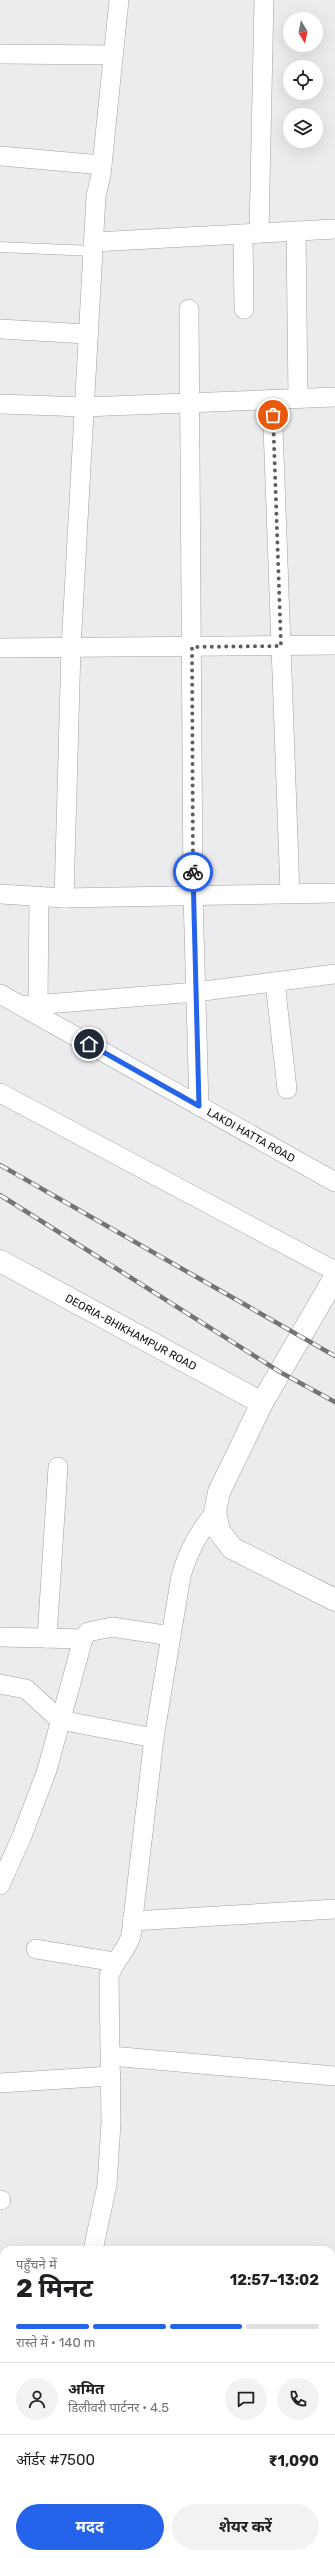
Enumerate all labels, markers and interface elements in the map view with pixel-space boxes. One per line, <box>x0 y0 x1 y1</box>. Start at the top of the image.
north arrow <box>283 12 323 52</box>
map controls <box>283 12 323 148</box>
button: locate <box>283 60 323 100</box>
button: layers <box>283 108 323 148</box>
pin <box>256 398 290 432</box>
icon: bag <box>262 404 284 426</box>
courier <box>173 852 213 892</box>
icon: bike <box>182 861 204 883</box>
pin <box>72 1027 106 1061</box>
icon: home <box>78 1033 100 1055</box>
street label: LAKDI HATTA ROAD <box>205 1105 298 1165</box>
street label: DEORIA-BHIKHAMPUR ROAD <box>63 1291 199 1373</box>
text: पहुँचने में <box>16 2257 57 2272</box>
text: 12:57–13:02 <box>230 2271 319 2289</box>
text: 2 मिनट <box>16 2273 93 2304</box>
text: रास्ते में · 140 m <box>16 2335 95 2350</box>
button: person <box>16 2378 58 2420</box>
button: chat <box>225 2378 267 2420</box>
button: phone <box>277 2378 319 2420</box>
text: अमित <box>68 2380 104 2398</box>
text: डिलीवरी पार्टनर · 4.5 <box>68 2400 169 2415</box>
text: ऑर्डर #7500 <box>16 2451 95 2469</box>
text: ₹1,090 <box>268 2452 319 2470</box>
button: मदद <box>16 2504 164 2550</box>
button: शेयर करें <box>172 2504 319 2550</box>

